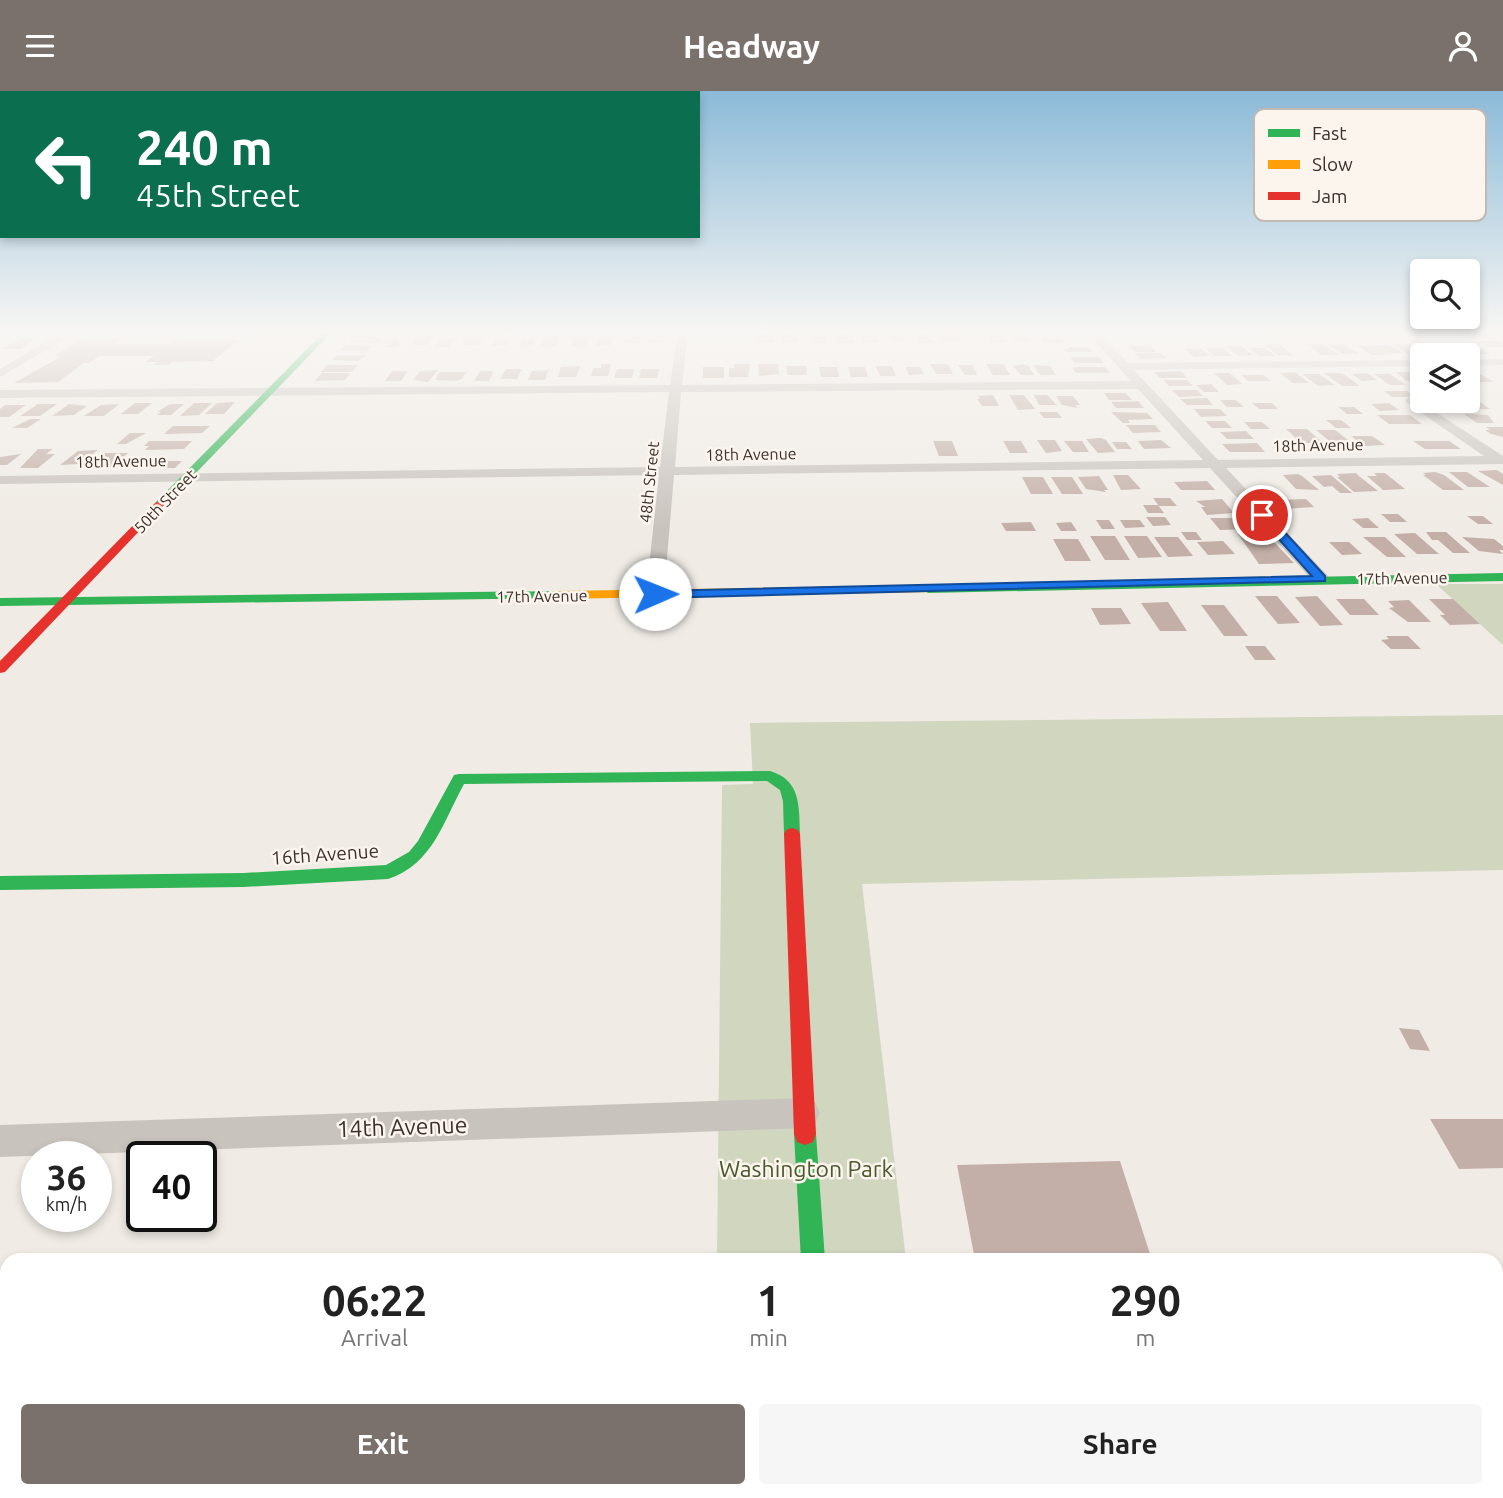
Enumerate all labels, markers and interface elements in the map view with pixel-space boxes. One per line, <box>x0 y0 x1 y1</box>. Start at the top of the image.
icon: menu <box>21 27 59 65</box>
icon: person <box>1444 27 1482 65</box>
text: Headway <box>683 28 820 64</box>
legend <box>1254 109 1486 221</box>
icon: left <box>21 119 112 210</box>
text: 240 m <box>136 119 273 174</box>
text: Fast <box>1312 122 1347 144</box>
text: Slow <box>1312 153 1353 175</box>
text: 45th Street <box>136 177 300 213</box>
text: Jam <box>1312 185 1348 207</box>
map controls <box>1410 259 1480 413</box>
button: search <box>1410 259 1480 329</box>
button: layers <box>1410 343 1480 413</box>
street label: 18th Avenue <box>1272 435 1364 455</box>
street label: 48th Street <box>636 440 662 524</box>
street label: 18th Avenue <box>705 444 797 464</box>
street label: 18th Avenue <box>75 451 167 471</box>
street label: 50th Street <box>130 465 200 537</box>
pin <box>1232 485 1292 545</box>
icon: arrive <box>1243 496 1281 534</box>
position arrow <box>618 557 692 631</box>
street label: 17th Avenue <box>1356 568 1448 588</box>
street label: 17th Avenue <box>496 586 588 606</box>
street label: 16th Avenue <box>270 839 380 869</box>
street label: 14th Avenue <box>336 1112 468 1141</box>
speed limit sign: 40 <box>126 1141 217 1232</box>
park label: Washington Park <box>719 1156 894 1181</box>
text: 36 <box>47 1157 86 1197</box>
text: km/h <box>46 1194 87 1214</box>
text: 06:22 <box>322 1277 427 1324</box>
text: 1 <box>757 1277 780 1324</box>
text: 290 <box>1110 1277 1181 1324</box>
text: Arrival <box>341 1325 408 1350</box>
text: min <box>749 1325 788 1350</box>
text: m <box>1135 1325 1155 1350</box>
button: Exit <box>21 1404 745 1484</box>
button: Share <box>759 1404 1482 1484</box>

